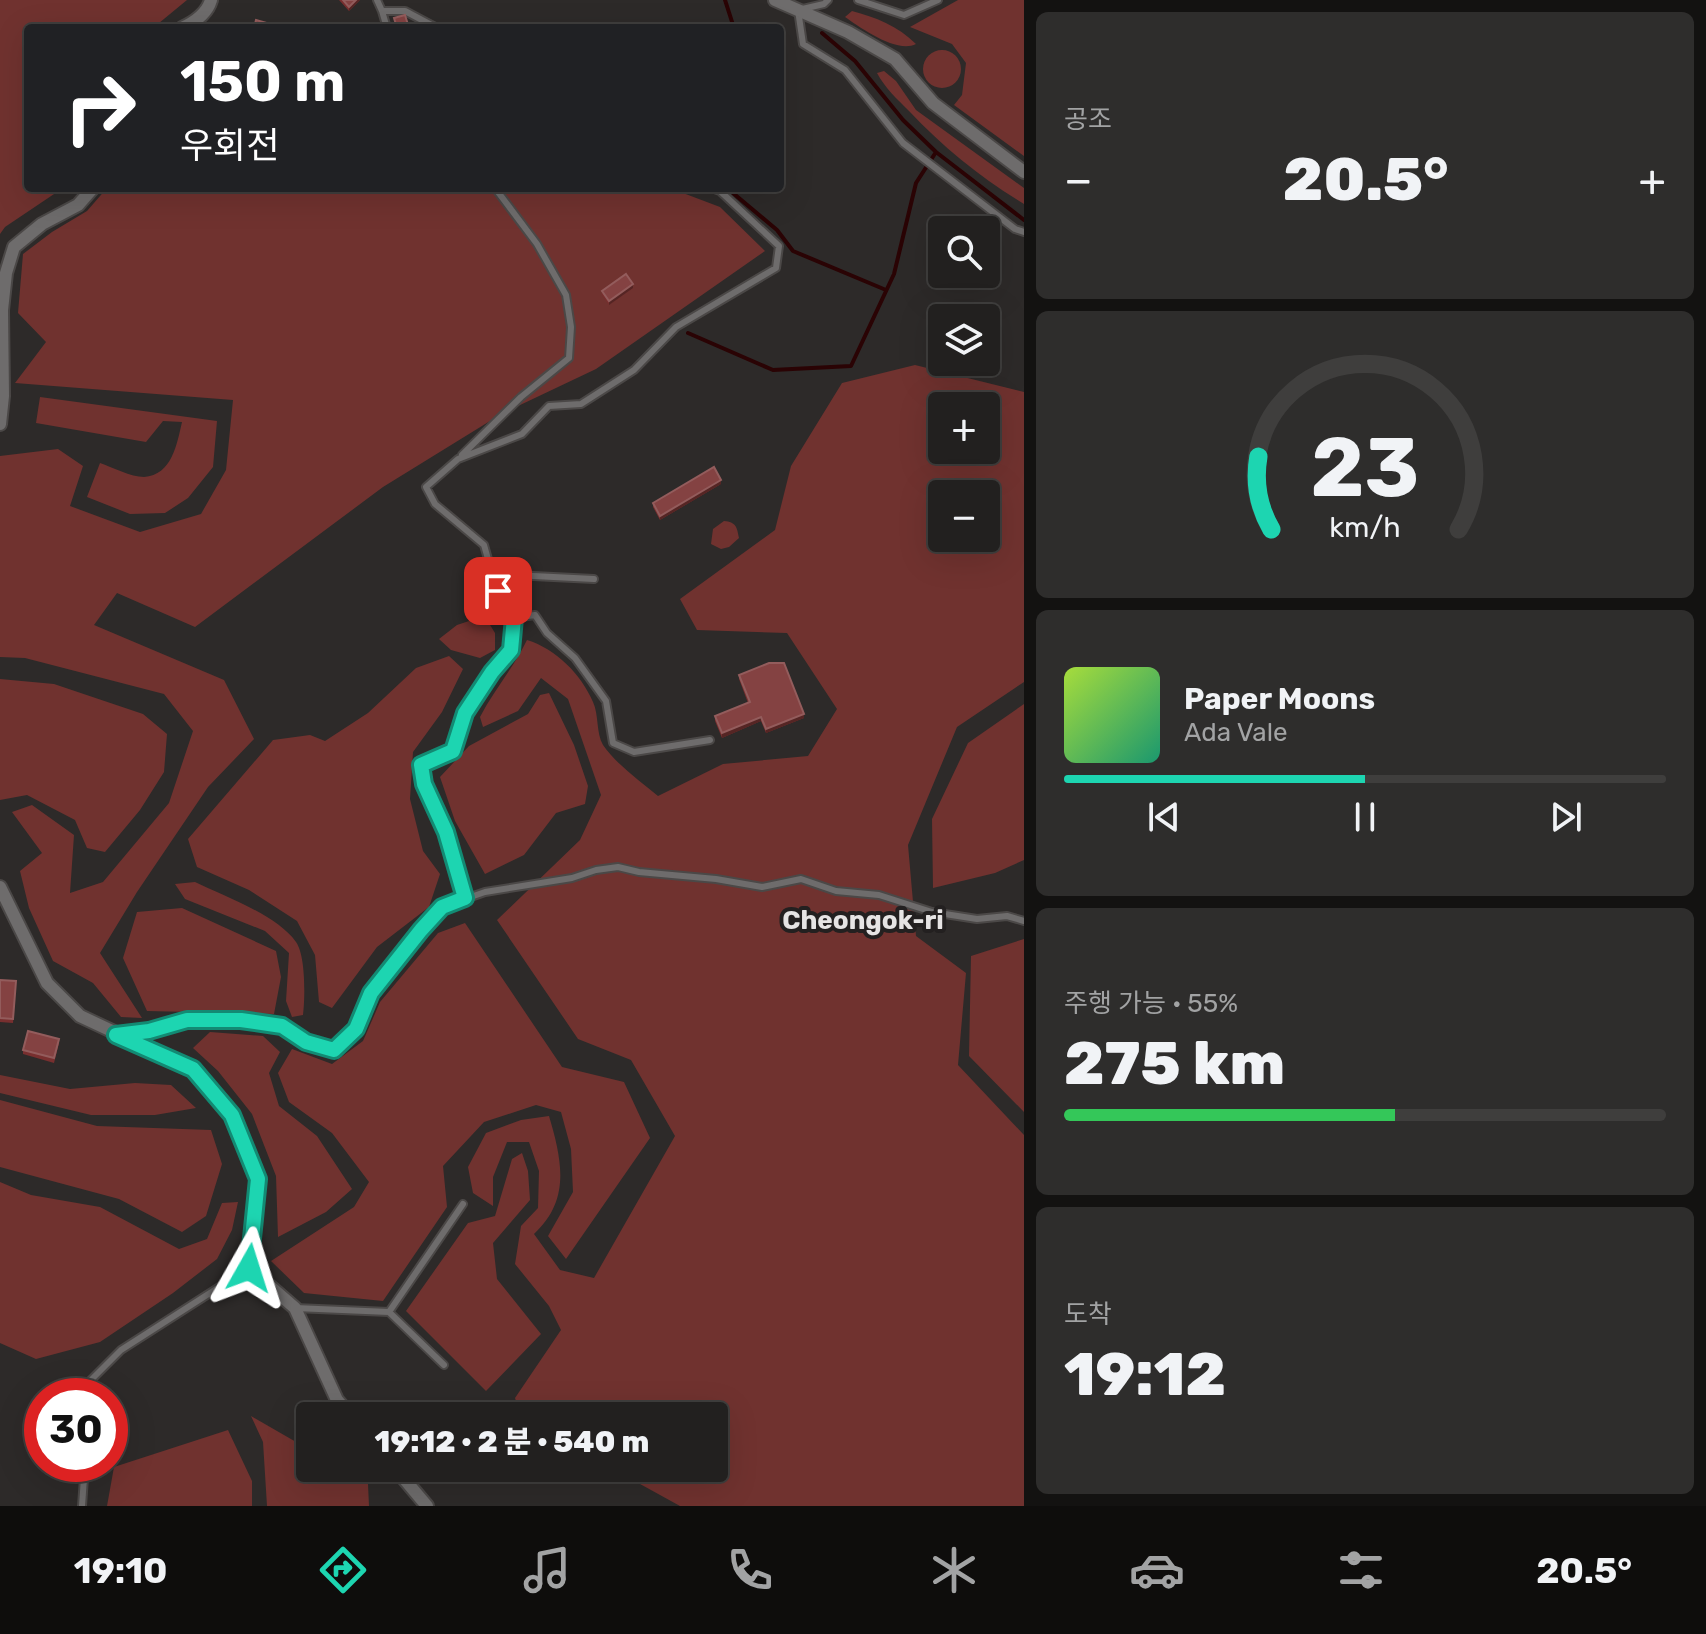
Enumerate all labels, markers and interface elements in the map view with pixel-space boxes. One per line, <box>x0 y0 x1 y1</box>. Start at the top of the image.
text: 150 m <box>180 49 345 115</box>
icon: right <box>48 56 152 160</box>
text: 공조 <box>1064 104 1112 135</box>
text: 우회전 <box>180 124 279 167</box>
text: 20.5° <box>1283 144 1448 215</box>
text: − <box>1064 154 1093 206</box>
text: + <box>1639 154 1666 206</box>
map controls <box>928 216 1000 552</box>
button: search <box>928 216 1000 288</box>
button: layers <box>928 304 1000 376</box>
button: + <box>928 392 1000 464</box>
text: 23 <box>1311 418 1419 517</box>
button: − <box>928 480 1000 552</box>
text: km/h <box>1329 510 1401 544</box>
pin <box>464 557 532 625</box>
icon: arrive <box>476 569 520 613</box>
text: Paper Moons <box>1184 681 1375 717</box>
text: Ada Vale <box>1184 717 1288 748</box>
icon: previous <box>1142 795 1186 839</box>
icon: pause <box>1343 795 1387 839</box>
icon: next <box>1544 795 1588 839</box>
district label: Cheongok-ri <box>782 905 944 936</box>
text: 주행 가능 · 55% <box>1064 988 1238 1019</box>
text: 275 km <box>1064 1028 1285 1099</box>
position arrow <box>207 1226 291 1310</box>
text: 도착 <box>1064 1299 1112 1330</box>
text: 19:12 <box>1064 1339 1226 1410</box>
speed limit sign: 30 <box>24 1378 128 1482</box>
text: 19:12 · 2 분 · 540 m <box>375 1424 649 1460</box>
icon: directions <box>315 1542 371 1598</box>
icon: music <box>519 1542 575 1598</box>
icon: phone <box>722 1542 778 1598</box>
icon: climate <box>926 1542 982 1598</box>
icon: car <box>1129 1542 1185 1598</box>
icon: filters <box>1333 1542 1389 1598</box>
text: 19:10 <box>74 1549 168 1592</box>
text: 20.5° <box>1536 1549 1632 1592</box>

